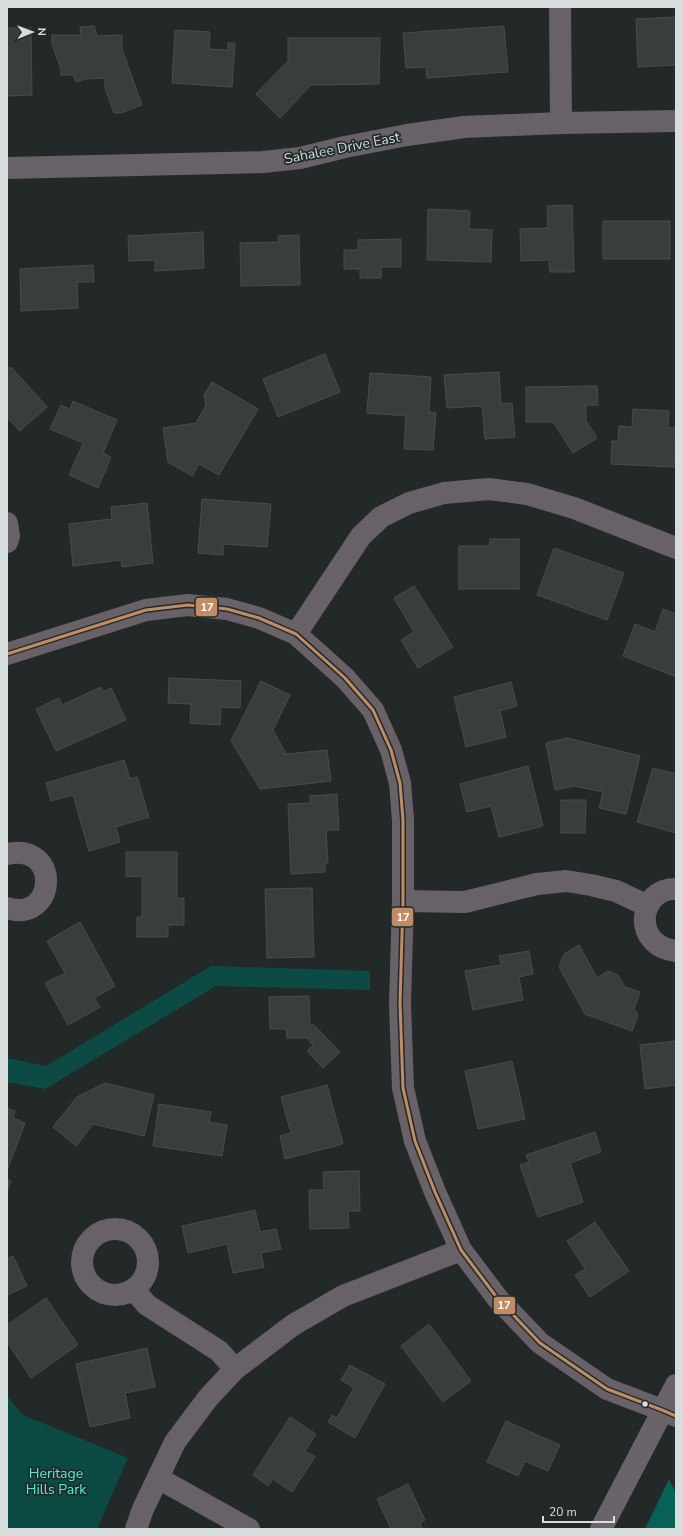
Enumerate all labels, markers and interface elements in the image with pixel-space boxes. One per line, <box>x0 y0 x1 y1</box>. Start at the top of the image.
north arrow <box>12 12 52 52</box>
text: N <box>34 28 49 36</box>
street label: Sahalee Drive East <box>282 127 402 169</box>
line badge: 17 <box>195 597 218 617</box>
text: 17 <box>200 600 214 615</box>
line badge: 17 <box>391 907 414 927</box>
text: 17 <box>396 910 410 925</box>
line badge: 17 <box>493 1296 516 1315</box>
text: 17 <box>497 1298 511 1313</box>
unlabelled marker <box>640 1399 650 1409</box>
park label: Heritage Hills Park <box>26 1464 87 1499</box>
scale bar <box>543 1498 614 1524</box>
text: 20 m <box>549 1504 577 1520</box>

